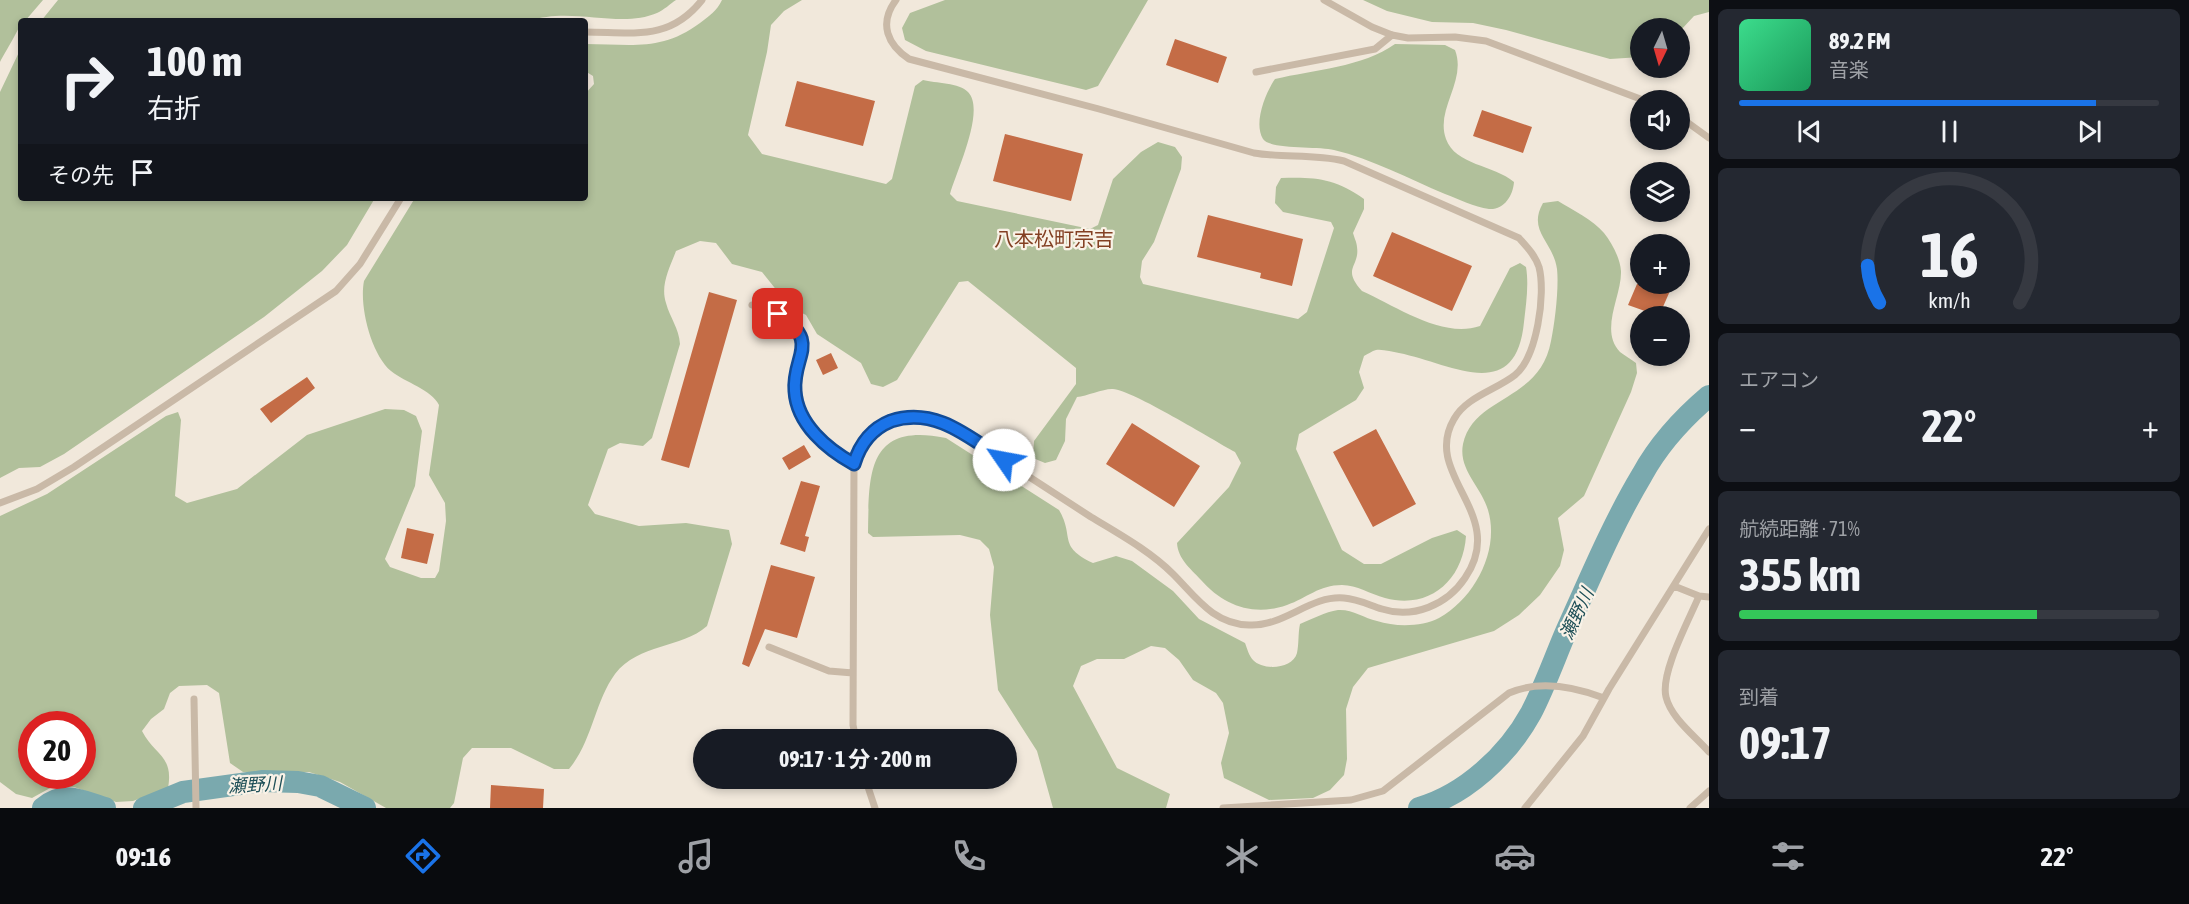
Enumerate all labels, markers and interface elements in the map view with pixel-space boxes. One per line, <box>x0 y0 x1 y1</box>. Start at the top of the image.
north arrow <box>1630 18 1690 78</box>
map controls <box>1630 18 1690 366</box>
text: 89.2 FM <box>1829 28 1891 54</box>
text: 100 m <box>147 37 242 85</box>
icon: right <box>48 42 126 120</box>
text: 音楽 <box>1829 58 1869 81</box>
button: sound <box>1630 90 1690 150</box>
text: 右折 <box>147 93 201 124</box>
icon: previous <box>1793 115 1826 148</box>
icon: pause <box>1933 115 1966 148</box>
icon: next <box>2073 115 2106 148</box>
icon: arrive <box>126 156 159 189</box>
text: その先 <box>48 162 114 188</box>
button: layers <box>1630 162 1690 222</box>
text: 16 <box>1920 219 1978 290</box>
district label: 八本松町宗吉 <box>994 227 1114 250</box>
button: + <box>1630 234 1690 294</box>
pin <box>752 288 803 339</box>
text: km/h <box>1928 288 1970 313</box>
icon: arrive <box>761 297 794 330</box>
button: − <box>1630 306 1690 366</box>
text: エアコン <box>1739 368 1819 391</box>
text: 22° <box>1922 400 1976 452</box>
text: − <box>1739 407 1756 445</box>
text: + <box>2142 407 2159 445</box>
position arrow <box>972 428 1036 492</box>
text: 航続距離 · 71% <box>1739 517 1860 540</box>
text: 355 km <box>1739 549 1861 601</box>
water label: 瀬野川 <box>1556 583 1598 643</box>
text: 到着 <box>1739 685 1779 708</box>
speed limit sign: 20 <box>18 711 96 789</box>
text: 09:17 <box>1739 717 1832 769</box>
text: 09:17 · 1 分 · 200 m <box>779 746 931 772</box>
water label: 瀬野川 <box>227 772 284 796</box>
icon: directions <box>402 835 444 877</box>
icon: music <box>675 835 717 877</box>
icon: phone <box>948 835 990 877</box>
icon: climate <box>1221 835 1263 877</box>
icon: car <box>1494 835 1536 877</box>
icon: filters <box>1767 835 1809 877</box>
text: 09:16 <box>116 841 171 872</box>
text: 22° <box>2041 841 2073 872</box>

